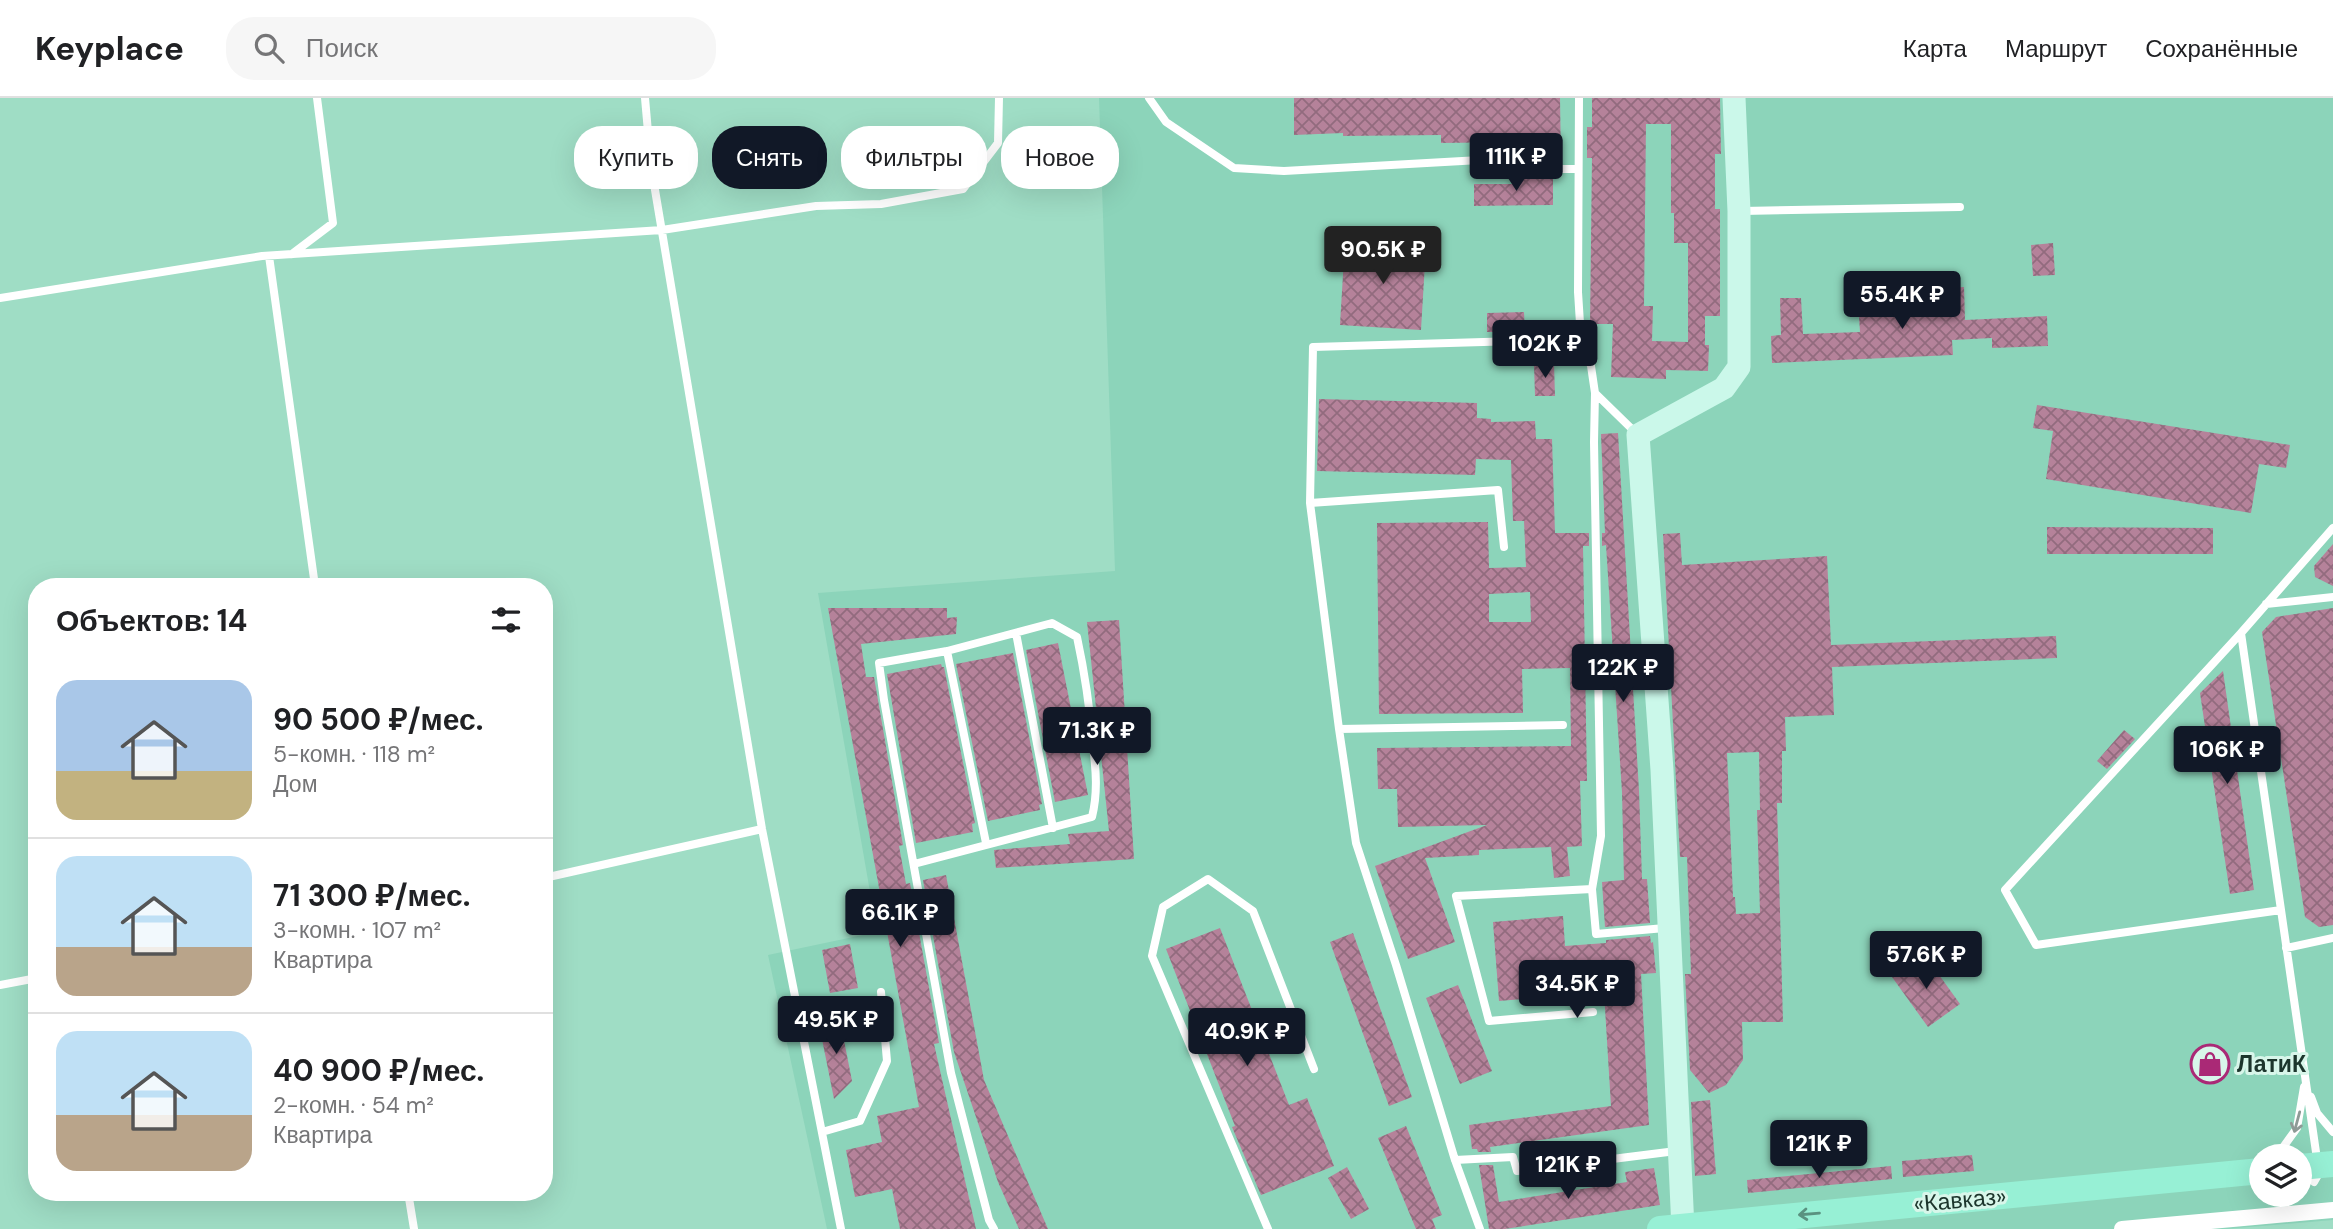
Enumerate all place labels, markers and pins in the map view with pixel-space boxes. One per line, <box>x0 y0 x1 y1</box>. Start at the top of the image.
pin: 111K ₽ <box>1459 134 1573 193</box>
pin: 90.5K ₽ <box>1318 226 1448 286</box>
pin: 55.4K ₽ <box>1837 272 1967 331</box>
pin: 102K ₽ <box>1488 320 1602 380</box>
pin: 122K ₽ <box>1566 644 1680 704</box>
pin: 71.3K ₽ <box>1032 708 1162 767</box>
pin: 106K ₽ <box>2170 726 2284 786</box>
pin: 66.1K ₽ <box>835 890 965 949</box>
pin: 57.6K ₽ <box>1861 932 1991 991</box>
pin: 34.5K ₽ <box>1512 960 1642 1020</box>
pin: 49.5K ₽ <box>771 996 901 1056</box>
pin: 40.9K ₽ <box>1182 1009 1312 1068</box>
shop icon: ЛатиК <box>2189 1043 2231 1085</box>
place label: ЛатиК <box>2237 1049 2307 1079</box>
pin: 121K ₽ <box>1762 1121 1876 1180</box>
pin: 121K ₽ <box>1511 1142 1625 1201</box>

